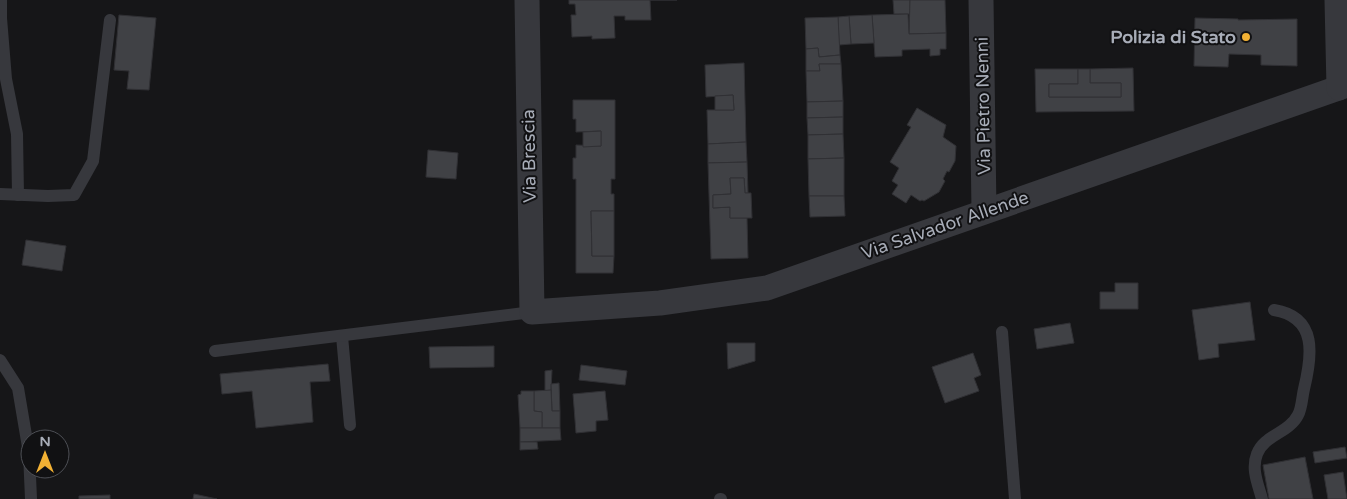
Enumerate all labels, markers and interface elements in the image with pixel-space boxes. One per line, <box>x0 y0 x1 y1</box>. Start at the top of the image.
place label: Polizia di Stato <box>1110 26 1236 48</box>
marker: Polizia di Stato <box>1240 31 1252 43</box>
street label: Via Pietro Nenni <box>971 37 995 175</box>
street label: Via Brescia <box>517 109 541 203</box>
street label: Via Salvador Allende <box>858 186 1032 264</box>
north arrow <box>20 429 70 479</box>
text: N <box>39 433 51 450</box>

